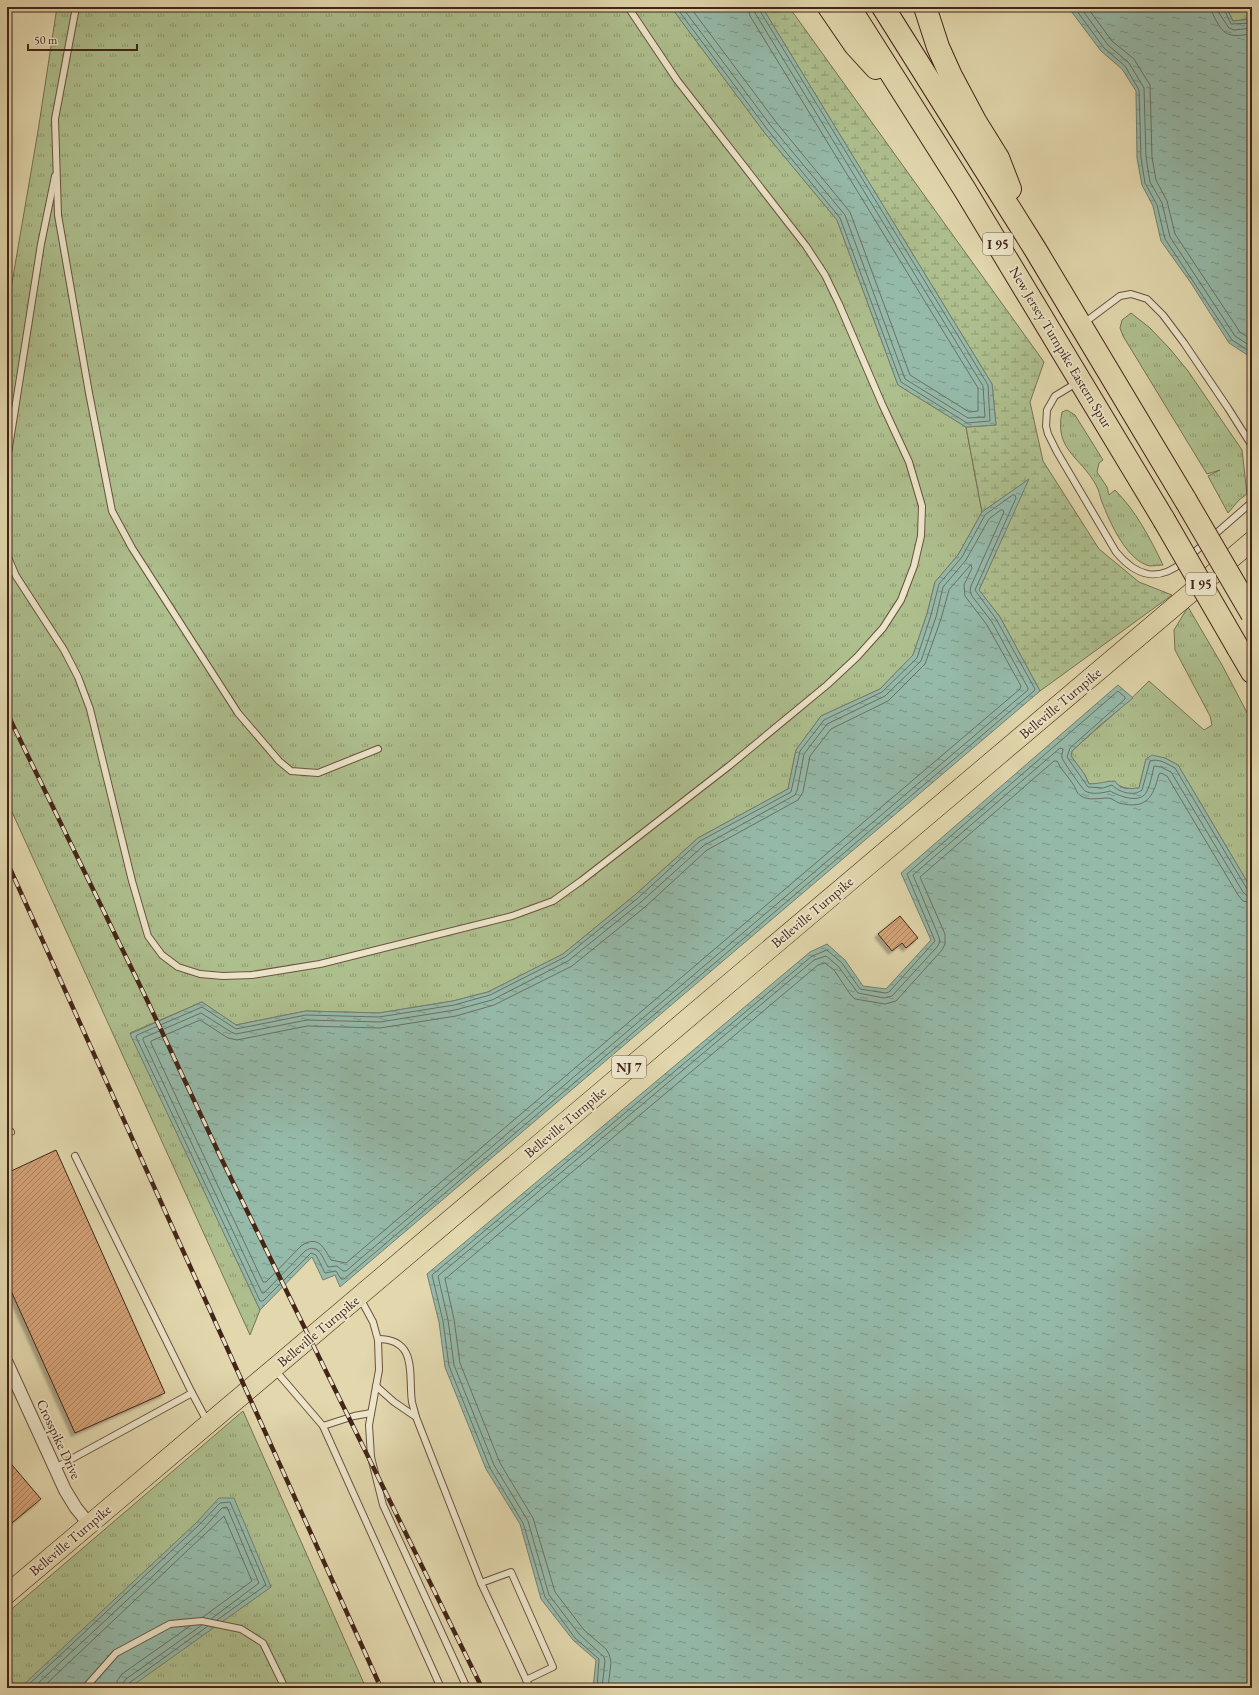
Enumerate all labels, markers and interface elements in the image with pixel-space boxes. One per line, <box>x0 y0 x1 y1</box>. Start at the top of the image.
scale bar <box>28 26 137 52</box>
text: 50 m <box>34 32 58 48</box>
road number: I 95 <box>983 233 1013 255</box>
street label: New Jersey Turnpike Eastern Spur <box>1006 263 1117 431</box>
road number: I 95 <box>1186 573 1216 595</box>
street label: Belleville Turnpike <box>1015 663 1105 743</box>
street label: Belleville Turnpike <box>767 872 857 952</box>
road number: NJ 7 <box>612 1056 646 1078</box>
street label: Belleville Turnpike <box>520 1082 610 1162</box>
street label: Belleville Turnpike <box>273 1291 363 1371</box>
street label: Crosspike Drive <box>33 1396 86 1482</box>
street label: Belleville Turnpike <box>25 1500 115 1580</box>

